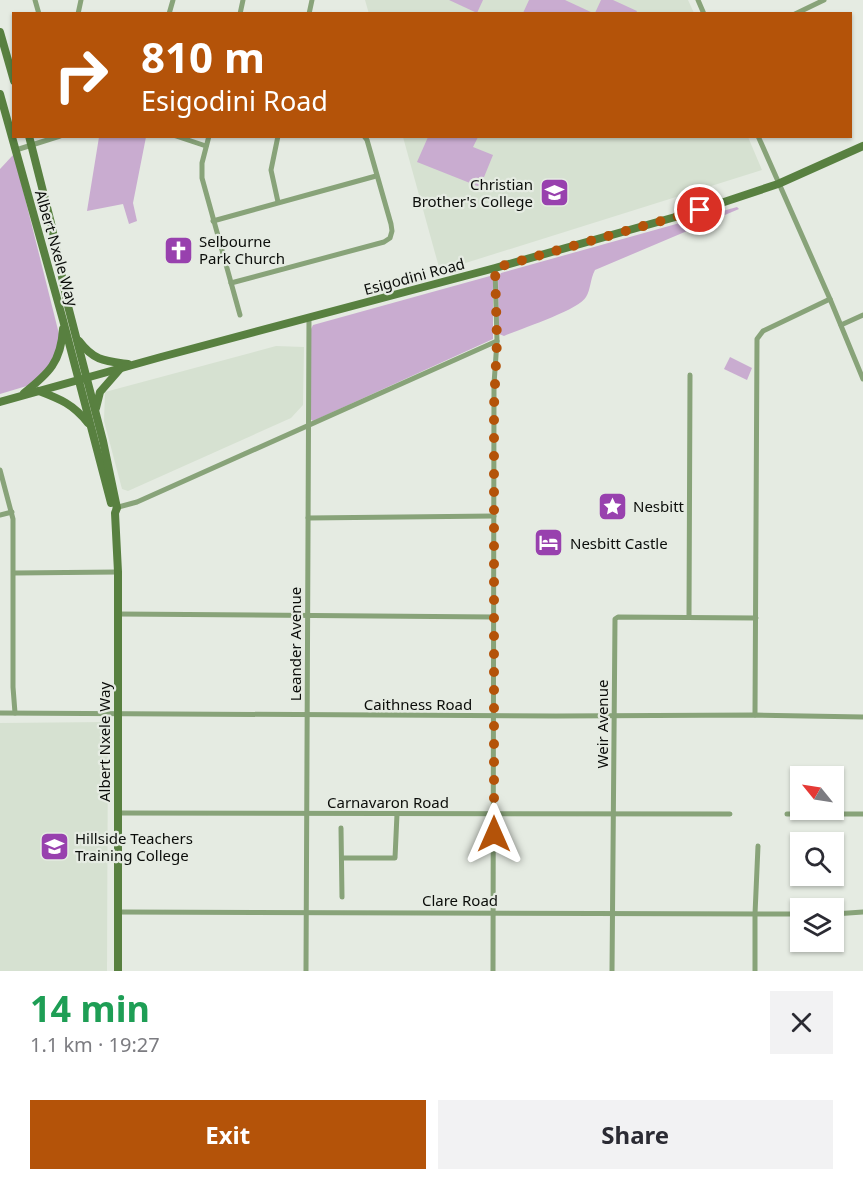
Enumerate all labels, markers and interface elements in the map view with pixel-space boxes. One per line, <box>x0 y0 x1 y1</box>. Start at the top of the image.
text: 810 m <box>141 28 265 85</box>
icon: right <box>42 36 120 114</box>
text: Esigodini Road <box>141 82 328 119</box>
place label: Christian Brother's College <box>412 174 533 211</box>
school or university icon: Christian Brother's College <box>538 177 570 209</box>
pin <box>674 184 725 235</box>
street label: Albert Nxele Way <box>31 188 83 309</box>
icon: arrive <box>683 193 716 226</box>
place label: Selbourne Park Church <box>199 231 285 268</box>
church icon: Selbourne Park Church <box>162 234 194 266</box>
street label: Esigodini Road <box>361 253 467 299</box>
place icon: Nesbitt <box>596 490 628 522</box>
place label: Nesbitt <box>633 496 685 516</box>
hotel icon: Nesbitt Castle <box>533 527 565 559</box>
place label: Nesbitt Castle <box>570 533 668 553</box>
street label: Leander Avenue <box>285 587 305 701</box>
street label: Weir Avenue <box>592 680 612 768</box>
street label: Albert Nxele Way <box>94 682 114 802</box>
street label: Caithness Road <box>364 694 472 714</box>
north arrow <box>790 766 844 820</box>
map controls <box>790 766 844 952</box>
street label: Carnavaron Road <box>327 792 449 812</box>
position arrow <box>462 802 526 866</box>
place label: Hillside Teachers Training College <box>75 828 193 865</box>
school or university icon: Hillside Teachers Training College <box>38 831 70 863</box>
button: search <box>790 832 844 886</box>
street label: Clare Road <box>422 890 498 910</box>
button: layers <box>790 898 844 952</box>
text: 14 min <box>30 984 150 1033</box>
button: close <box>770 991 833 1054</box>
text: 1.1 km · 19:27 <box>30 1031 160 1058</box>
button: Exit <box>30 1100 426 1169</box>
button: Share <box>438 1100 833 1169</box>

